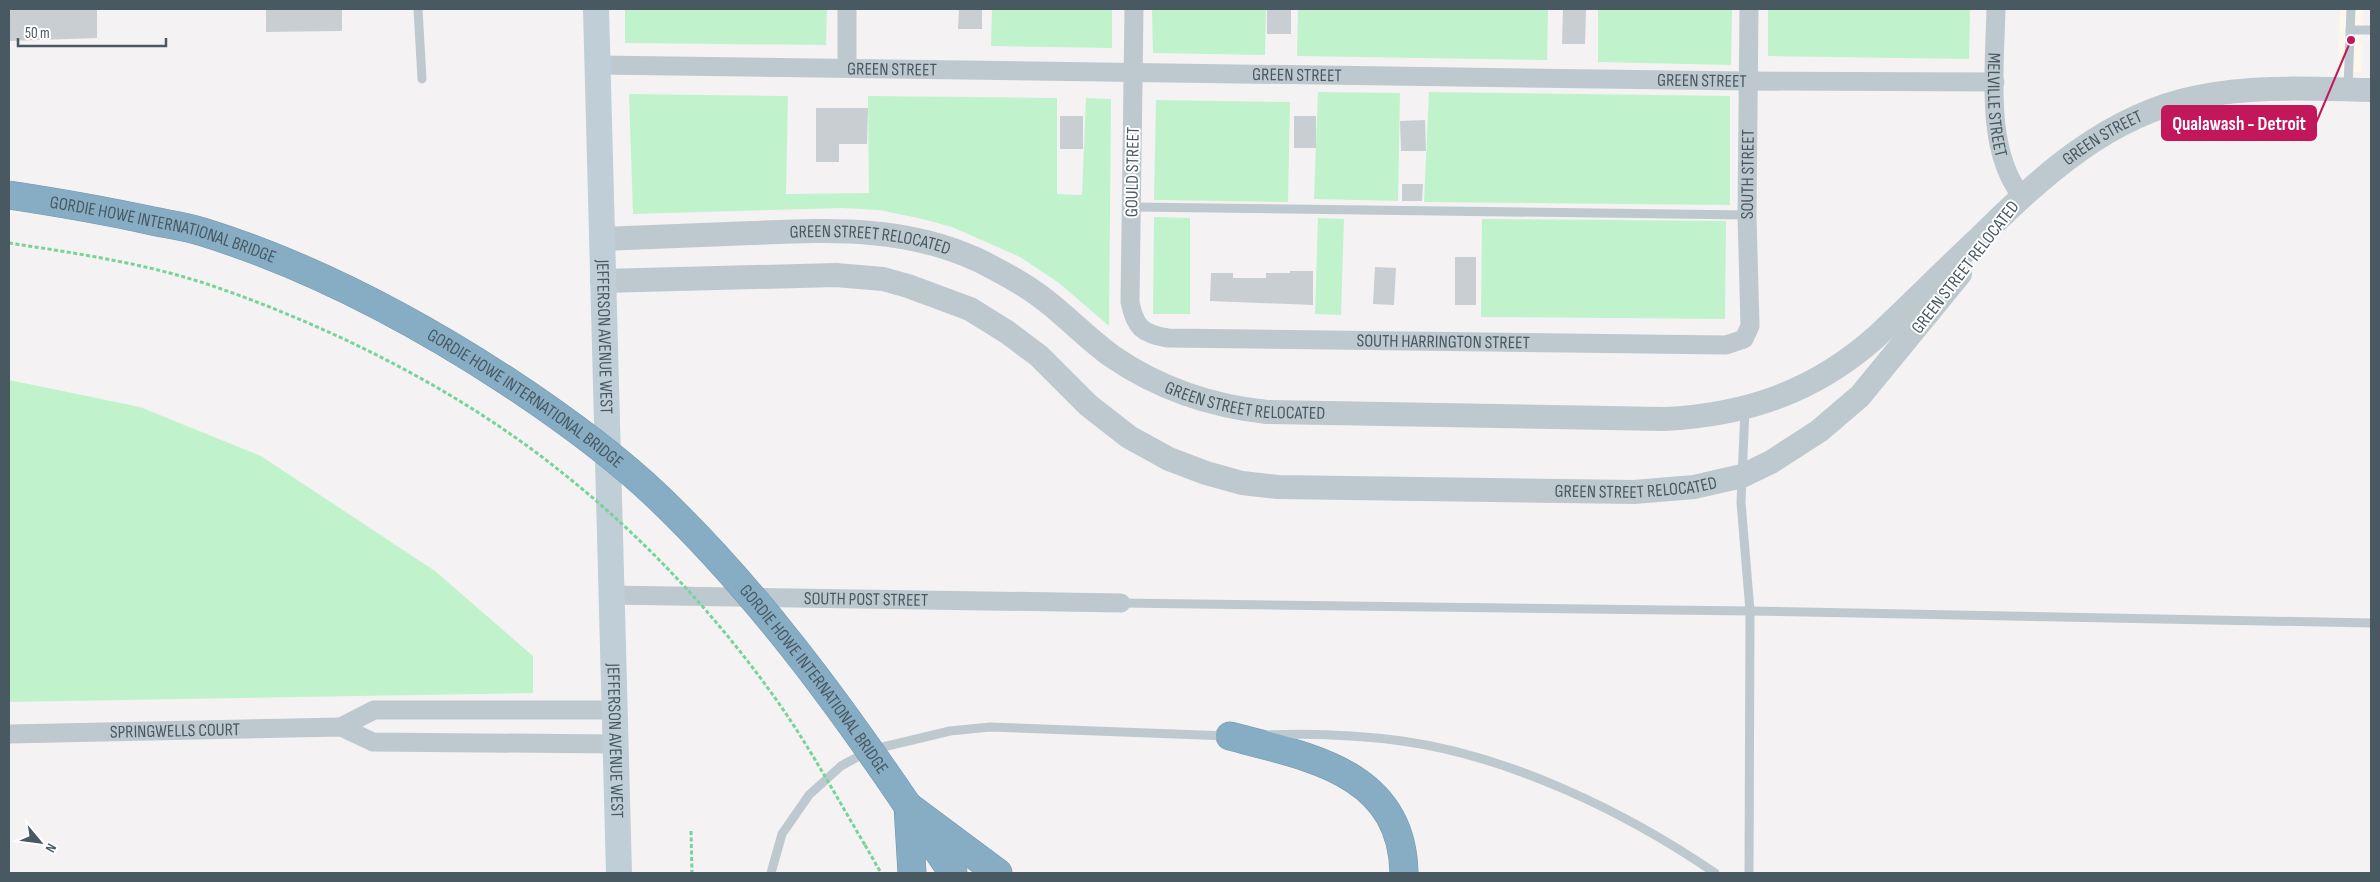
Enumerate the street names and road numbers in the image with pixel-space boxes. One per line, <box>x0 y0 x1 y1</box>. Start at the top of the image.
street label: MELVILLE STREET <box>1983 52 2012 159</box>
street label: GREEN STREET <box>847 58 937 81</box>
street label: GREEN STREET <box>1252 64 1342 86</box>
street label: GREEN STREET <box>1657 70 1747 92</box>
street label: GREEN STREET <box>2058 106 2145 170</box>
street label: GOULD STREET <box>1121 127 1144 217</box>
street label: SOUTH STREET <box>1737 129 1759 219</box>
street label: GORDIE HOWE INTERNATIONAL BRIDGE <box>48 192 279 268</box>
street label: GREEN STREET RELOCATED <box>1907 197 2024 338</box>
street label: GREEN STREET RELOCATED <box>789 221 953 259</box>
street label: JEFFERSON AVENUE WEST <box>592 258 617 415</box>
street label: GORDIE HOWE INTERNATIONAL BRIDGE <box>424 324 627 473</box>
street label: SOUTH HARRINGTON STREET <box>1356 330 1530 354</box>
street label: GREEN STREET RELOCATED <box>1162 377 1325 424</box>
street label: GREEN STREET RELOCATED <box>1554 472 1719 503</box>
street label: GORDIE HOWE INTERNATIONAL BRIDGE <box>735 580 893 778</box>
street label: SOUTH POST STREET <box>804 588 928 611</box>
street label: JEFFERSON AVENUE WEST <box>602 662 628 818</box>
street label: SPRINGWELLS COURT <box>110 719 240 743</box>

